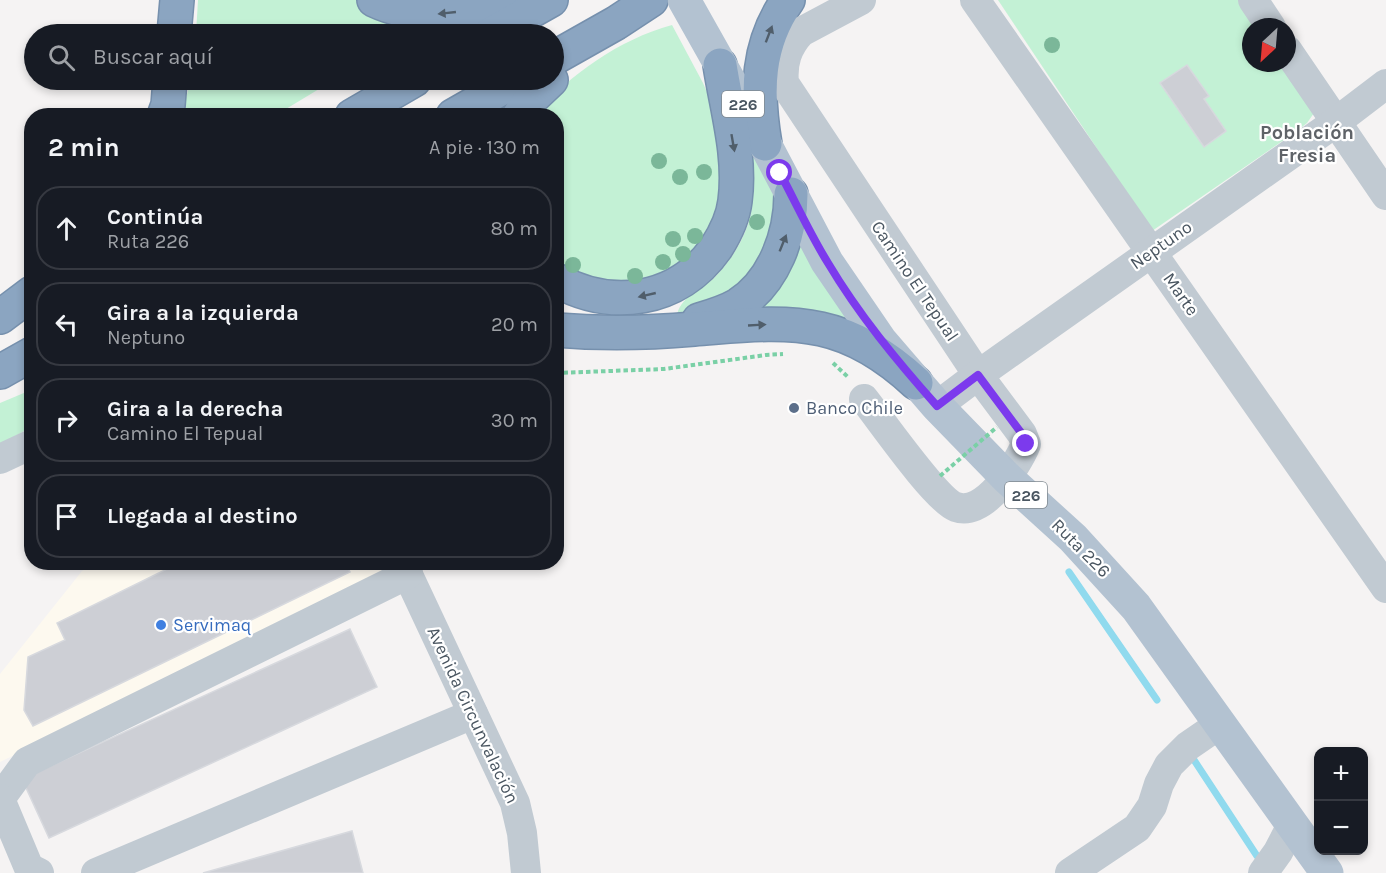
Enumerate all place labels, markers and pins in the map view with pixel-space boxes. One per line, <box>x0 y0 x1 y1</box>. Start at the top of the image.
place label: Banco Chile <box>806 397 903 419</box>
marker: Banco Chile <box>787 401 801 415</box>
place label: Servimaq <box>173 614 251 636</box>
marker: Servimaq <box>154 618 168 632</box>

